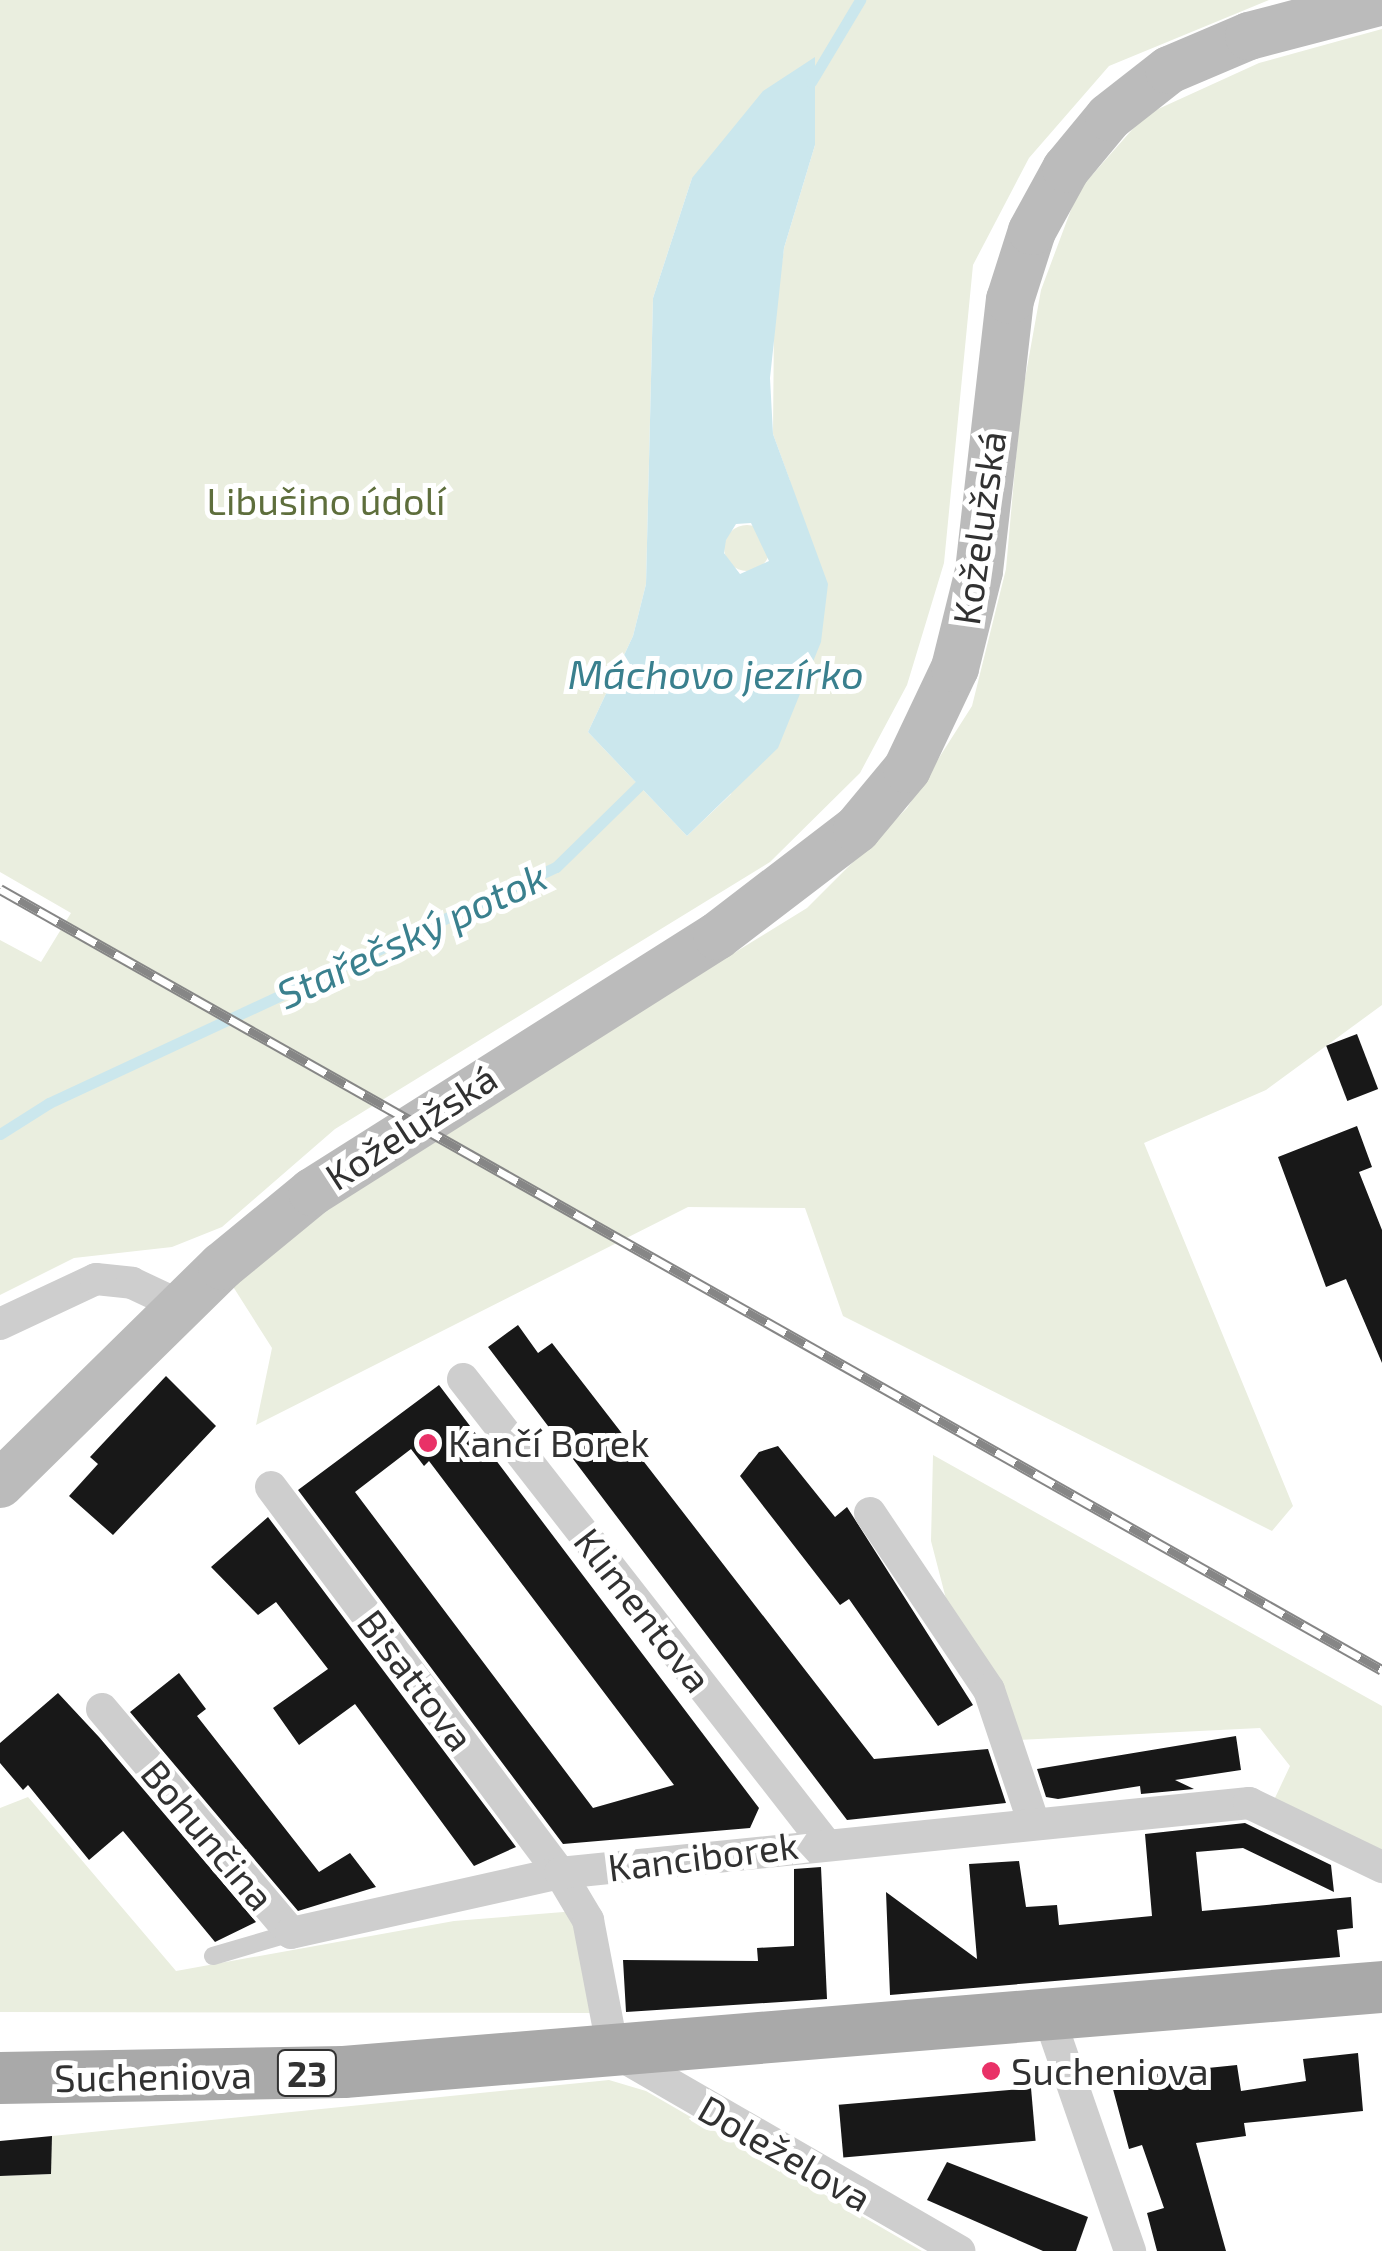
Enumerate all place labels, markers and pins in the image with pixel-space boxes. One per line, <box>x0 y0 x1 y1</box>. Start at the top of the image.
place label: Kančí Borek <box>448 1420 650 1466</box>
marker: Kančí Borek <box>417 1432 439 1454</box>
place label: Sucheniova <box>1011 2048 1209 2094</box>
marker: Sucheniova <box>980 2060 1002 2082</box>

